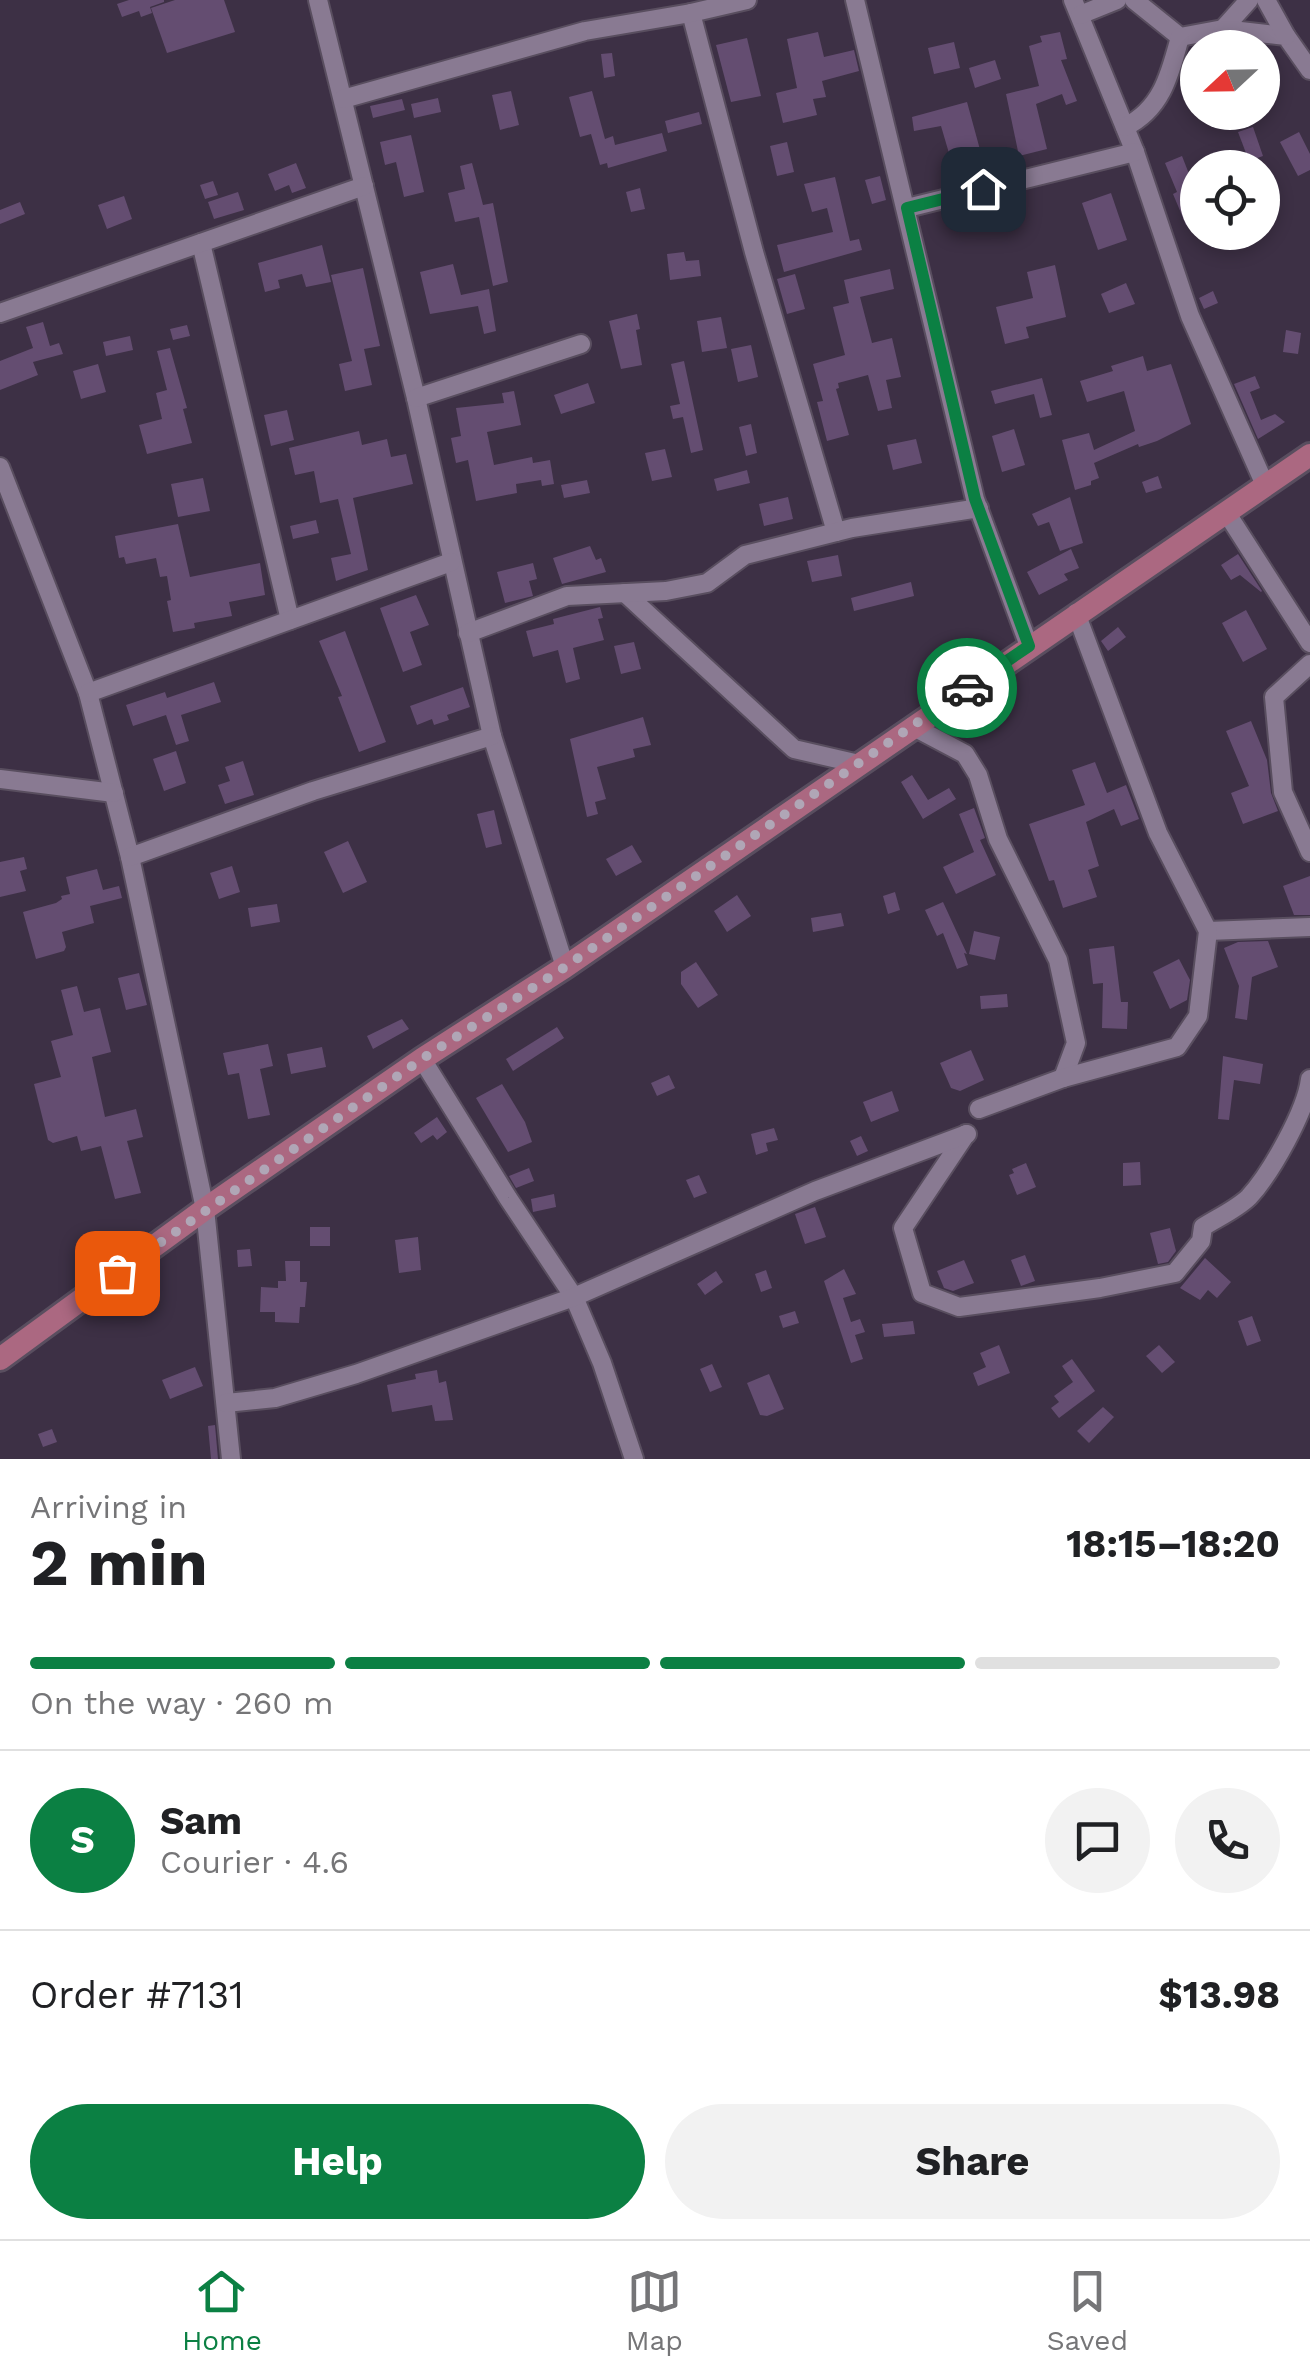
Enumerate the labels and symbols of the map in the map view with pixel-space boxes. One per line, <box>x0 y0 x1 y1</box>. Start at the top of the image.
north arrow <box>1180 30 1280 130</box>
pin <box>941 147 1026 232</box>
courier <box>917 638 1017 738</box>
pin <box>75 1231 160 1316</box>

